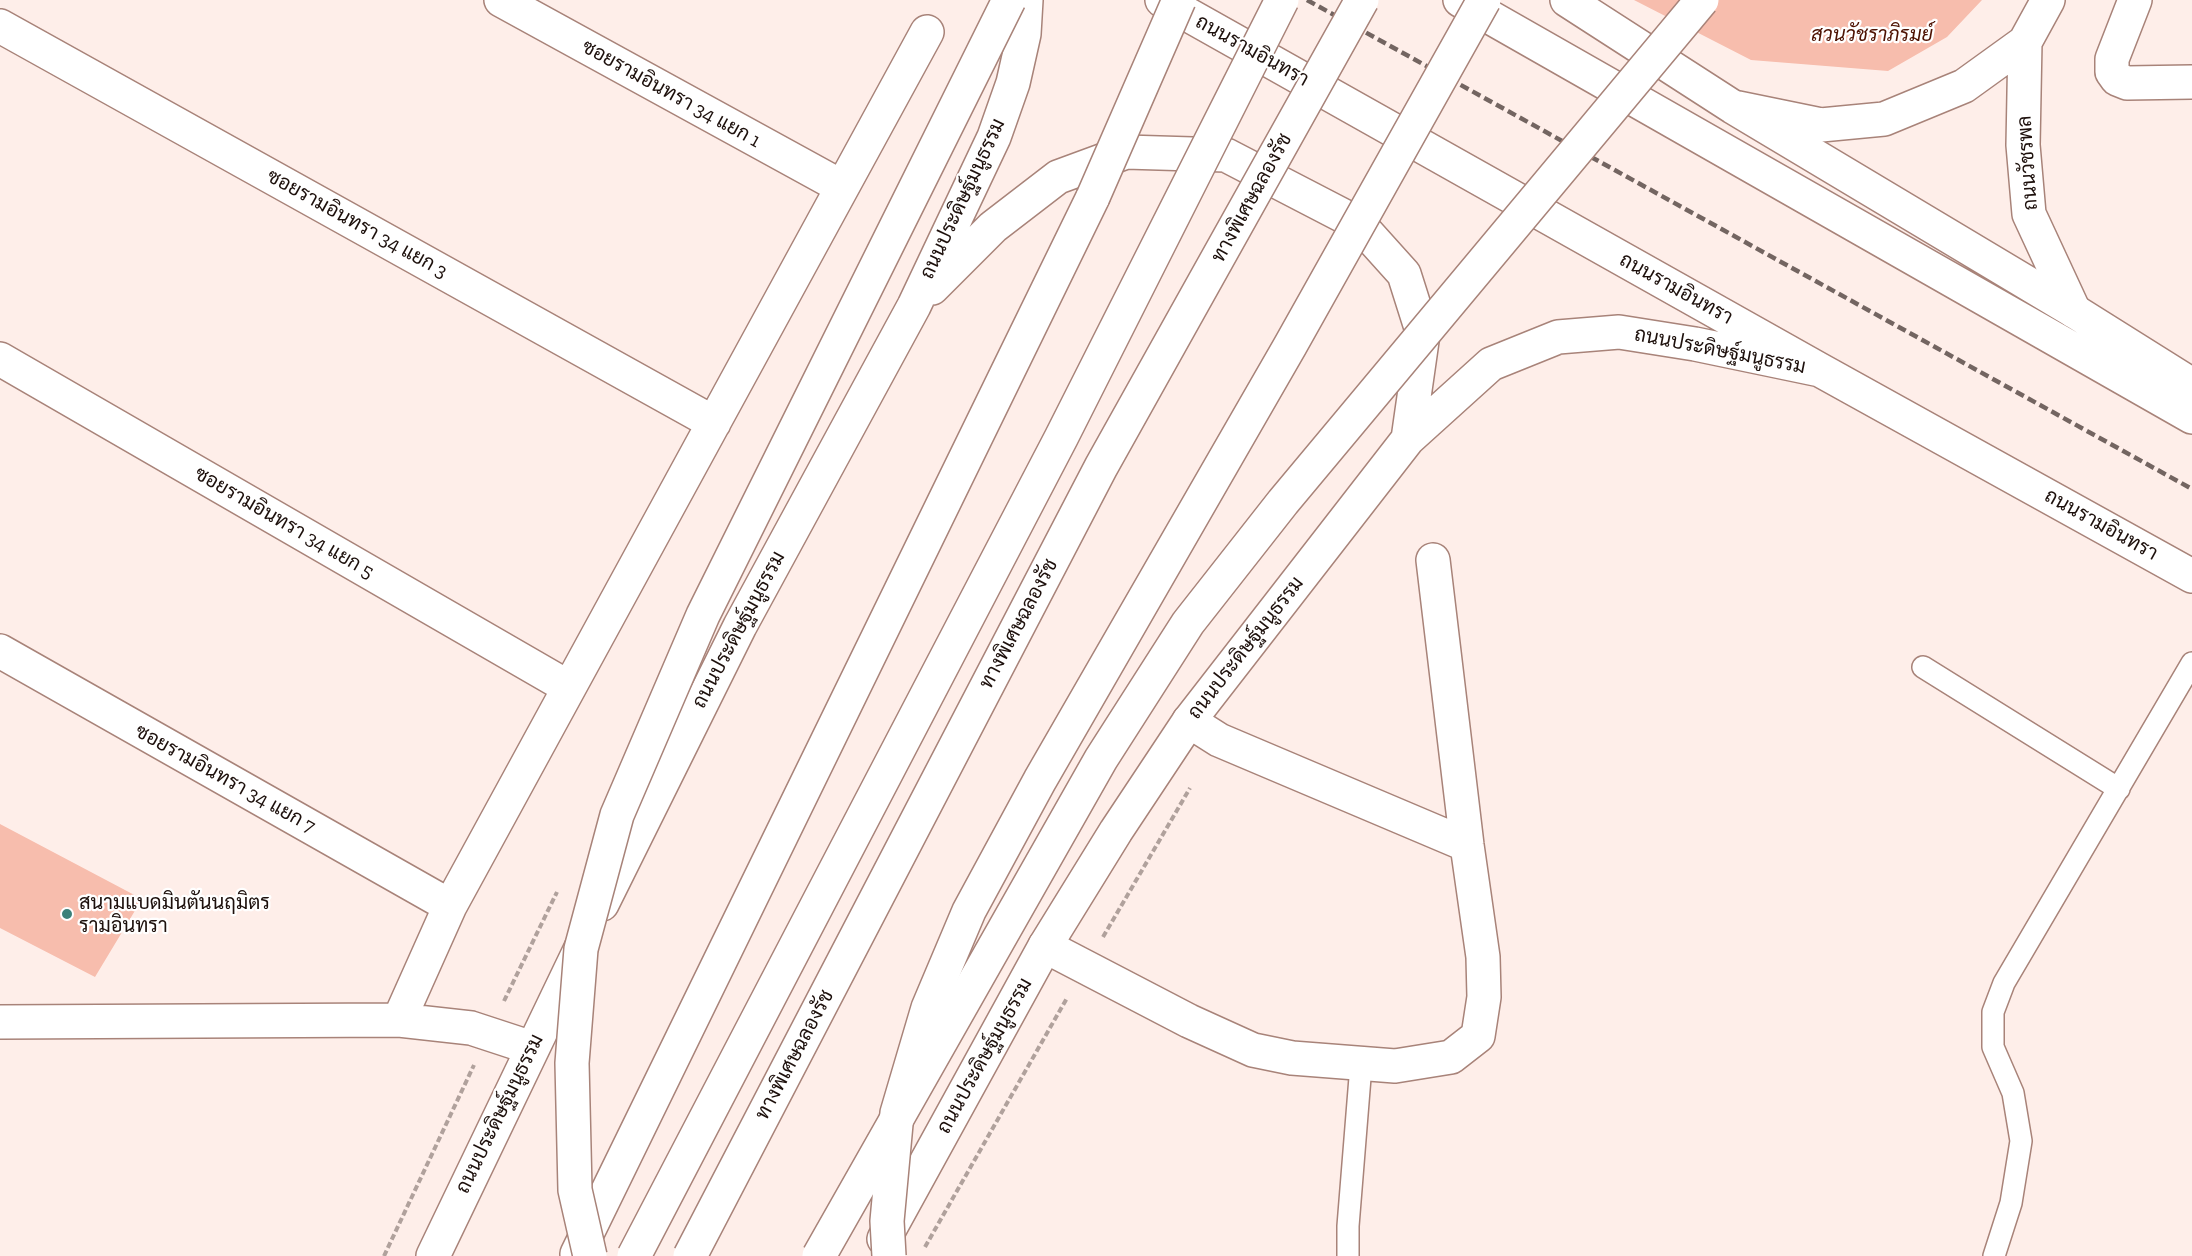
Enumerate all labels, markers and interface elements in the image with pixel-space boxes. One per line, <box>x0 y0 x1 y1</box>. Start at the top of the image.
street label: ถนนรามอินทรา <box>1191 10 1313 92</box>
park label: สวนวัชราภิรมย์ <box>1811 23 1933 47</box>
street label: ซอยรามอินทรา 34 แยก 1 <box>577 35 765 153</box>
street label: ถนนประดิษฐ์มนูธรรม <box>915 115 1011 283</box>
street label: ถนนวัชรพล <box>2013 115 2043 211</box>
street label: ทางพิเศษฉลองรัช <box>1207 129 1297 267</box>
street label: ซอยรามอินทรา 34 แยก 3 <box>263 164 451 284</box>
street label: ถนนรามอินทรา <box>1615 248 1737 330</box>
street label: ถนนประดิษฐ์มนูธรรม <box>1632 323 1808 379</box>
street label: ซอยรามอินทรา 34 แยก 5 <box>190 462 378 584</box>
street label: ถนนรามอินทรา <box>2040 484 2162 566</box>
street label: ถนนประดิษฐ์มนูธรรม <box>688 547 790 713</box>
street label: ทางพิเศษฉลองรัช <box>975 555 1063 693</box>
street label: ถนนประดิษฐ์มนูธรรม <box>1183 572 1309 724</box>
street label: ซอยรามอินทรา 34 แยก 7 <box>131 719 319 839</box>
place label: สนามแบดมินตันนฤมิตร รามอินทรา <box>79 891 270 938</box>
marker: สนามแบดมินตันนฤมิตร รามอินทรา <box>60 907 74 921</box>
street label: ถนนประดิษฐ์มนูธรรม <box>932 974 1038 1138</box>
street label: ทางพิเศษฉลองรัช <box>751 986 839 1124</box>
street label: ถนนประดิษฐ์มนูธรรม <box>451 1030 549 1198</box>

